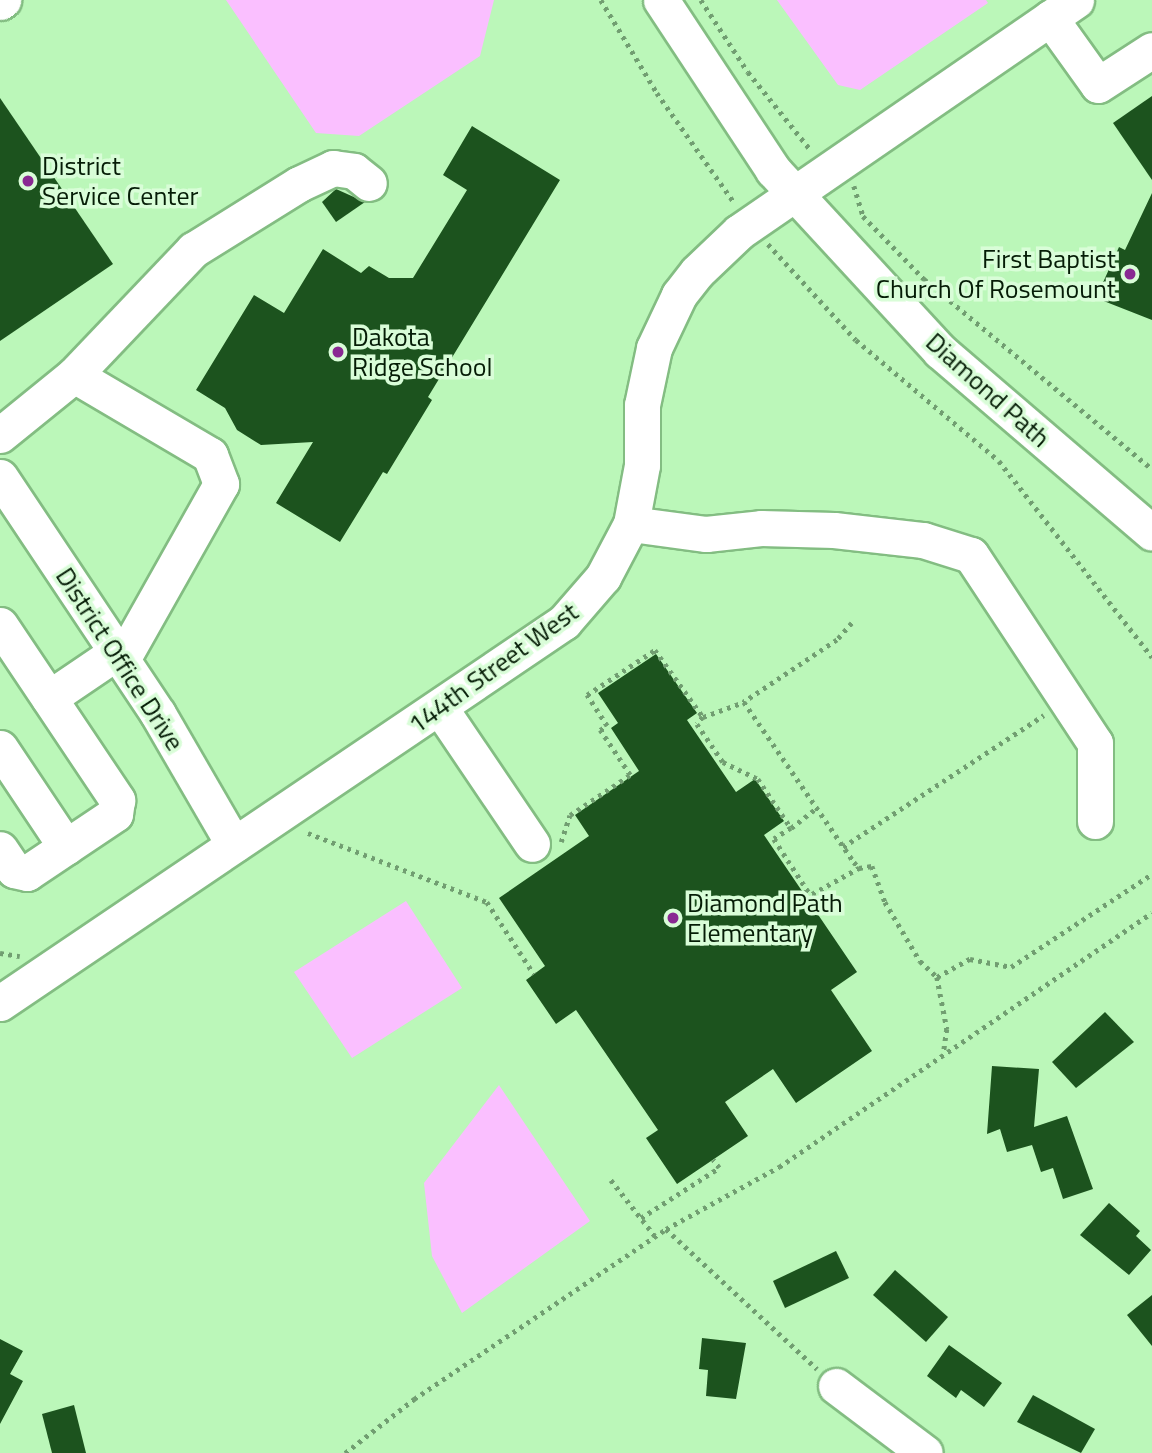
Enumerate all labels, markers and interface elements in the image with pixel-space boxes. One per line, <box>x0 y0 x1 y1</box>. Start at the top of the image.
place label: District Service Center <box>42 150 199 212</box>
marker: District Service Center <box>20 173 36 189</box>
place label: First Baptist Church Of Rosemount <box>876 243 1116 304</box>
marker: First Baptist Church Of Rosemount <box>1122 266 1138 282</box>
place label: Dakota Ridge School <box>352 321 493 382</box>
street label: Diamond Path <box>920 326 1056 454</box>
marker: Dakota Ridge School <box>330 344 346 360</box>
street label: District Office Drive <box>49 562 191 756</box>
street label: 144th Street West <box>402 596 584 740</box>
place label: Diamond Path Elementary <box>687 887 843 948</box>
marker: Diamond Path Elementary <box>665 910 681 926</box>

